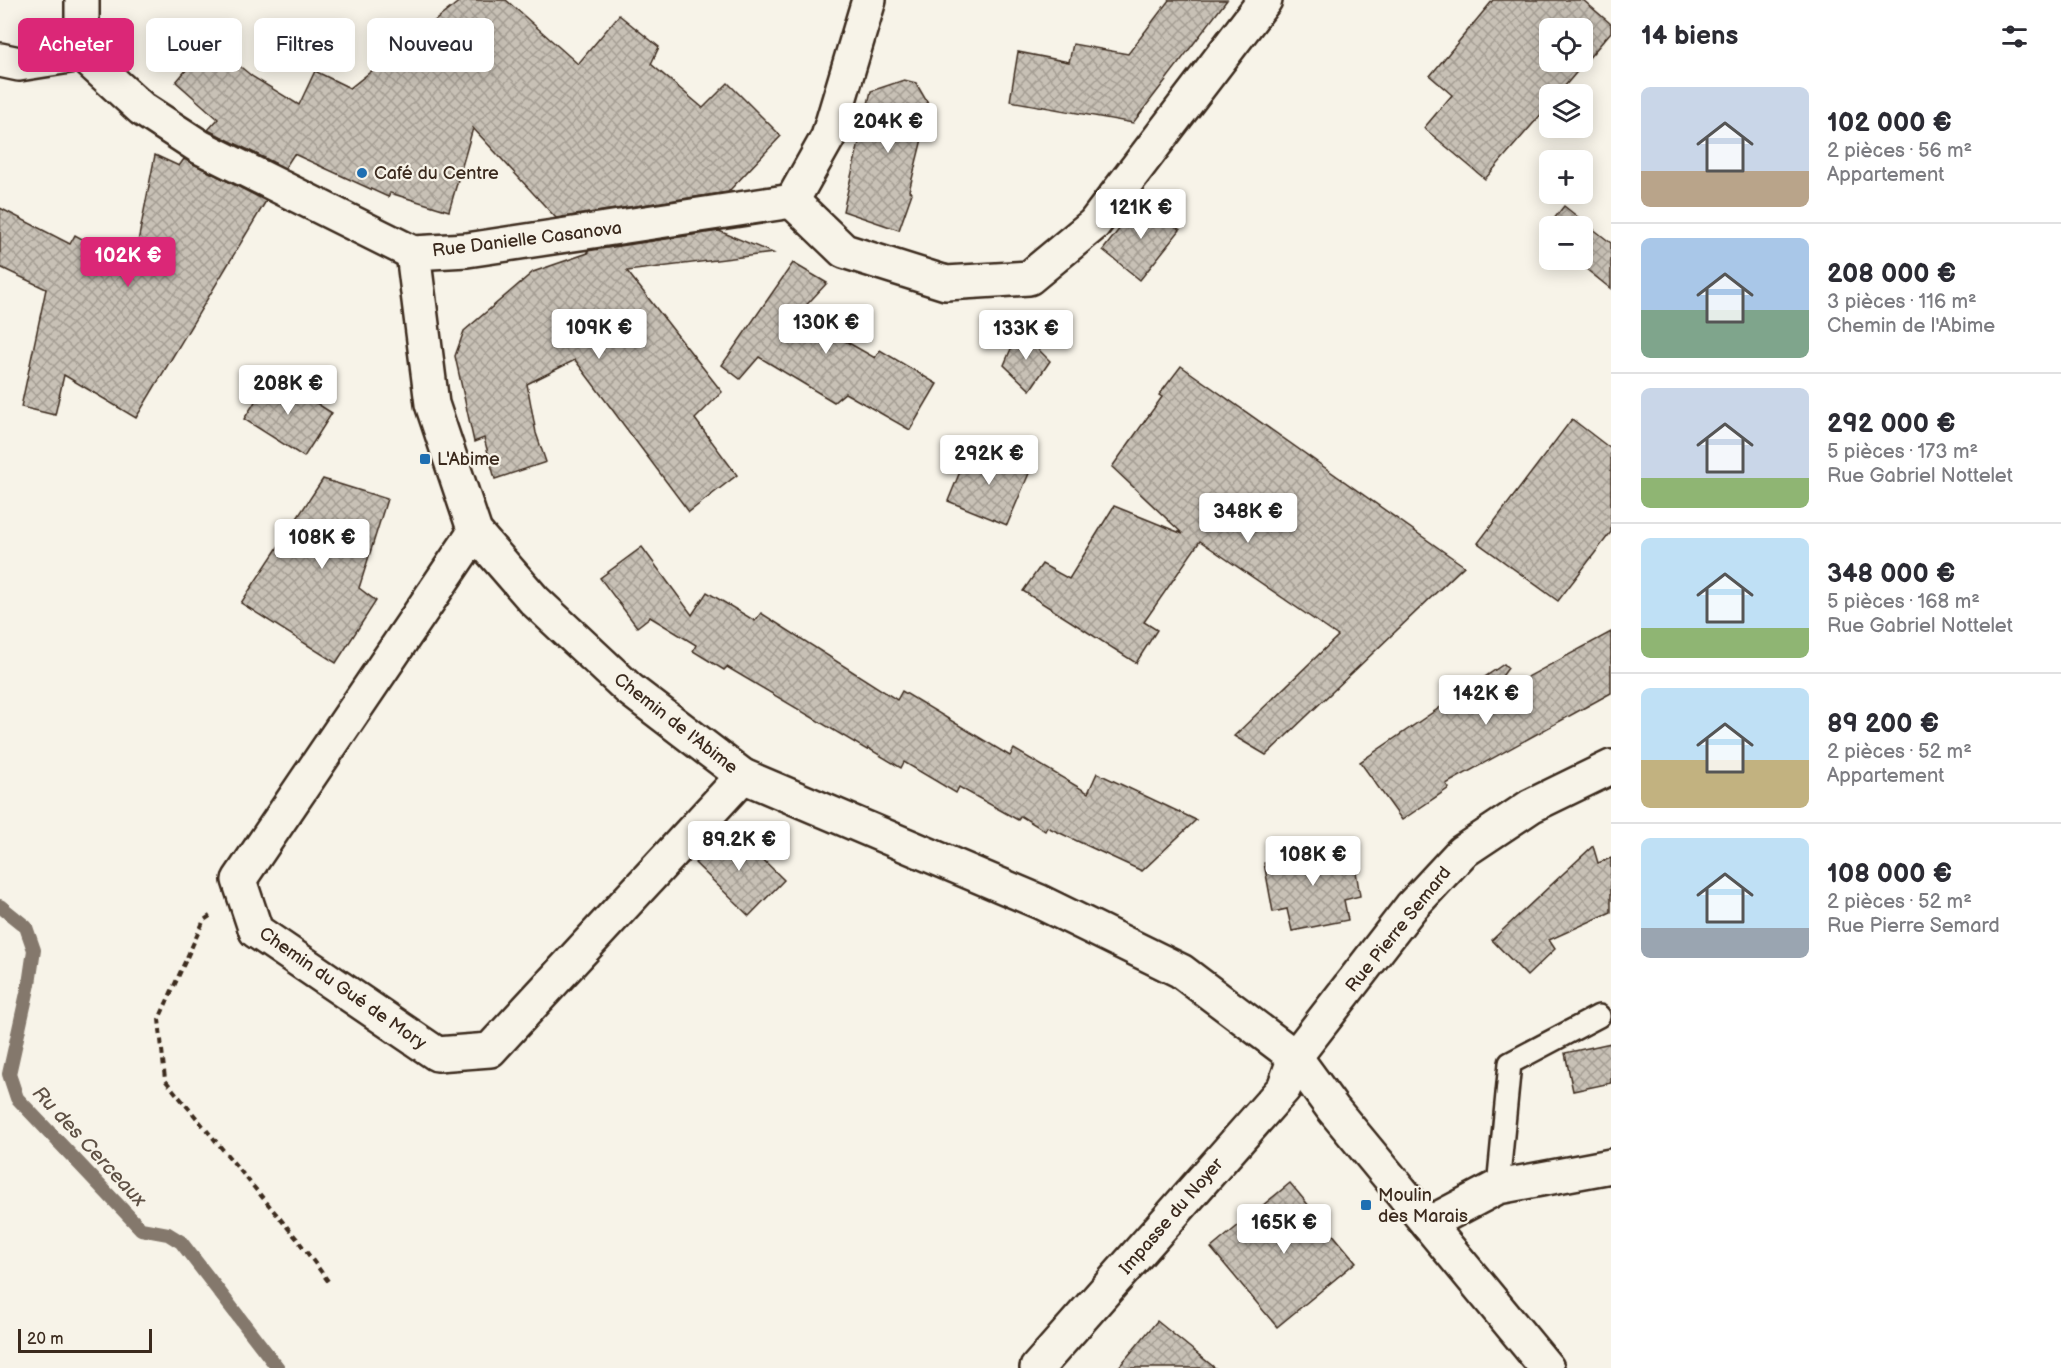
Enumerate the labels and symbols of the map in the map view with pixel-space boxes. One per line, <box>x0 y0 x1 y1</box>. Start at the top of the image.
pin: 204K € <box>839 103 937 154</box>
place label: Café du Centre <box>374 163 499 184</box>
marker: Café du Centre <box>355 166 369 180</box>
pin: 121K € <box>1092 189 1190 240</box>
street label: Rue Danielle Casanova <box>431 217 623 262</box>
pin: 102K € <box>79 237 177 288</box>
pin: 130K € <box>777 304 875 355</box>
pin: 109K € <box>550 309 648 360</box>
pin: 133K € <box>977 310 1075 361</box>
pin: 208K € <box>239 365 337 416</box>
pin: 292K € <box>940 435 1038 486</box>
place label: L'Abime <box>437 449 500 470</box>
marker: L'Abime <box>418 452 432 466</box>
pin: 348K € <box>1199 493 1297 544</box>
pin: 108K € <box>273 519 371 570</box>
street label: Chemin de l'Abime <box>610 669 742 778</box>
pin: 142K € <box>1437 675 1535 726</box>
pin: 89.2K € <box>684 821 794 872</box>
pin: 108K € <box>1264 836 1362 887</box>
street label: Rue Pierre Semard <box>1341 862 1455 996</box>
street label: Chemin du Gué de Mory <box>255 923 431 1055</box>
water label: Ru des Cerceaux <box>27 1081 152 1212</box>
street label: Impasse du Noyer <box>1115 1153 1228 1279</box>
place label: Moulin des Marais <box>1378 1185 1468 1227</box>
marker: Moulin des Marais <box>1359 1198 1373 1212</box>
pin: 165K € <box>1235 1204 1333 1255</box>
scale bar <box>18 1326 152 1354</box>

